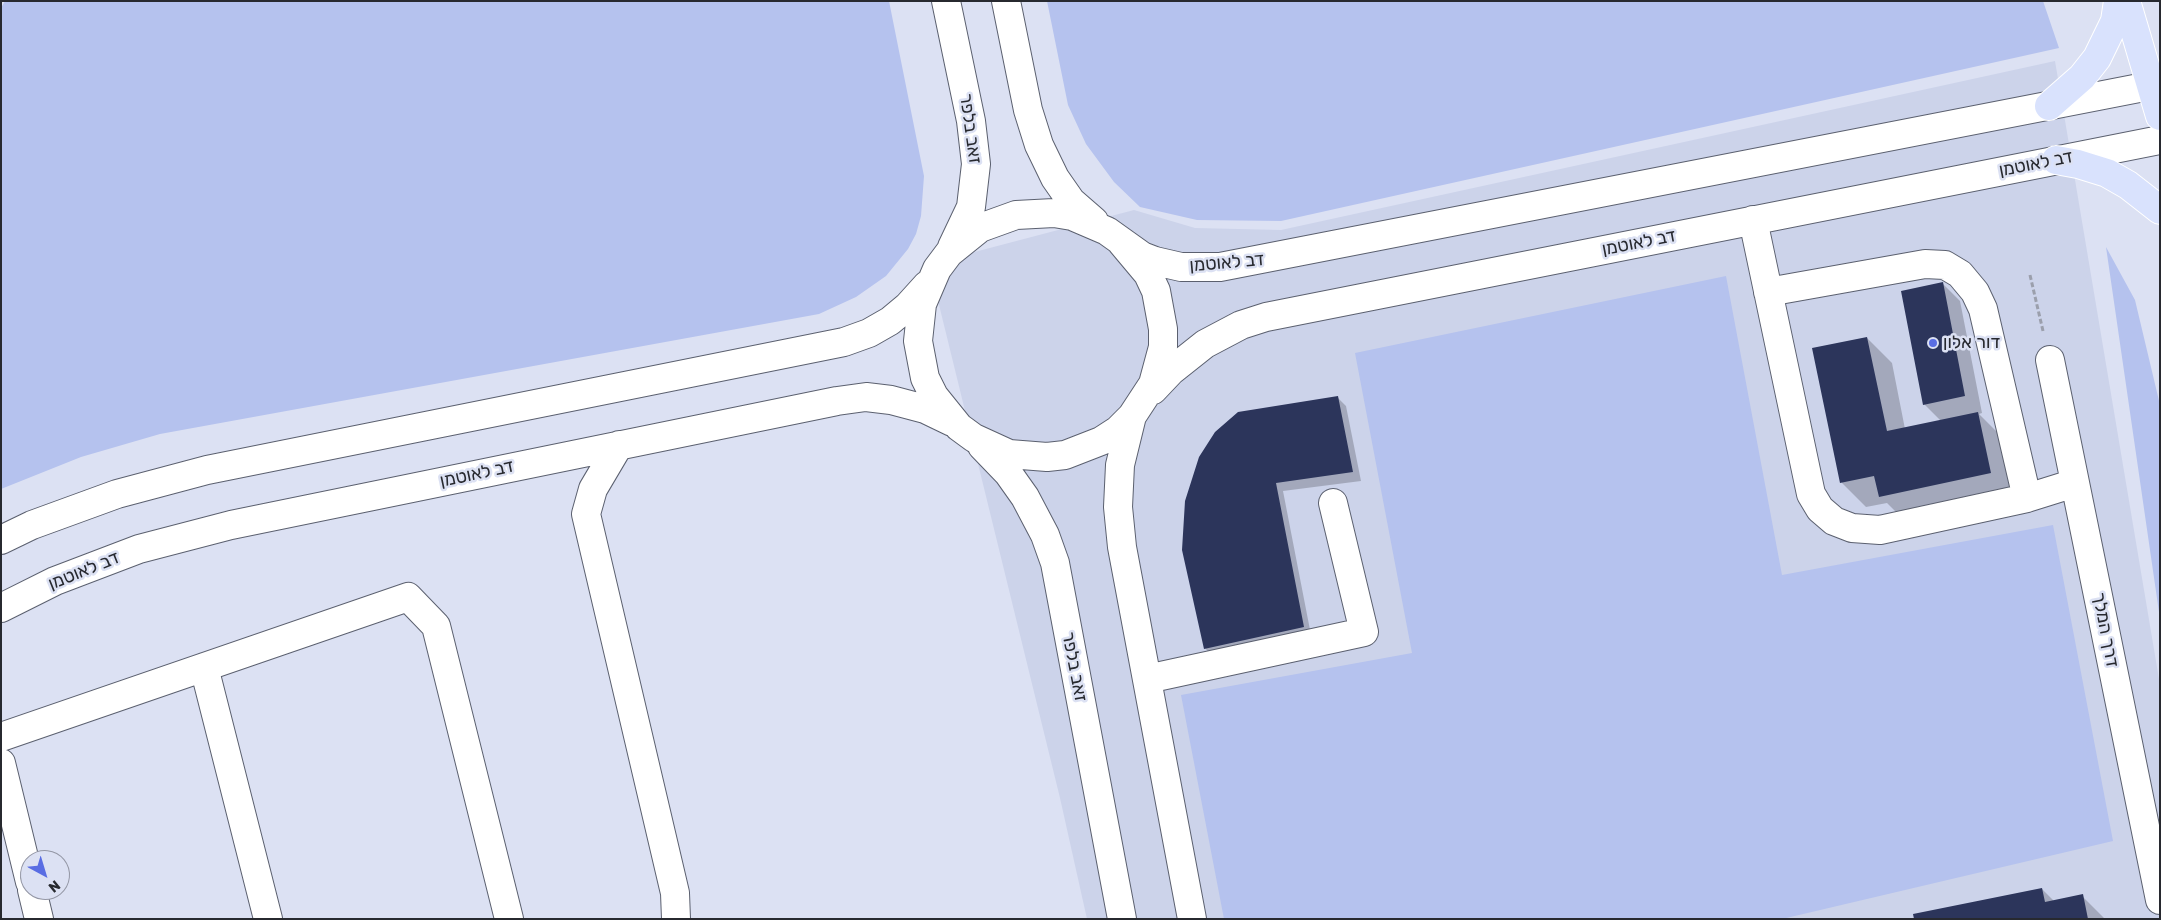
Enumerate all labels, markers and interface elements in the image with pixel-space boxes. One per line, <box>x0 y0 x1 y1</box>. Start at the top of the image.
street label: זאב בלפר <box>954 92 986 166</box>
street label: דב לאוטמן <box>1997 146 2075 182</box>
street label: דב לאוטמן <box>1600 225 1678 261</box>
street label: דב לאוטמן <box>1189 249 1265 277</box>
place label: דור אלון <box>1943 332 2000 354</box>
marker: דור אלון <box>1927 337 1939 349</box>
street label: דב לאוטמן <box>438 456 516 492</box>
street label: דב לאוטמן <box>45 547 123 595</box>
street label: דרך המלך <box>2087 591 2123 669</box>
street label: זאב בלפר <box>1057 630 1091 704</box>
north arrow <box>20 850 70 900</box>
text: N <box>45 876 63 896</box>

